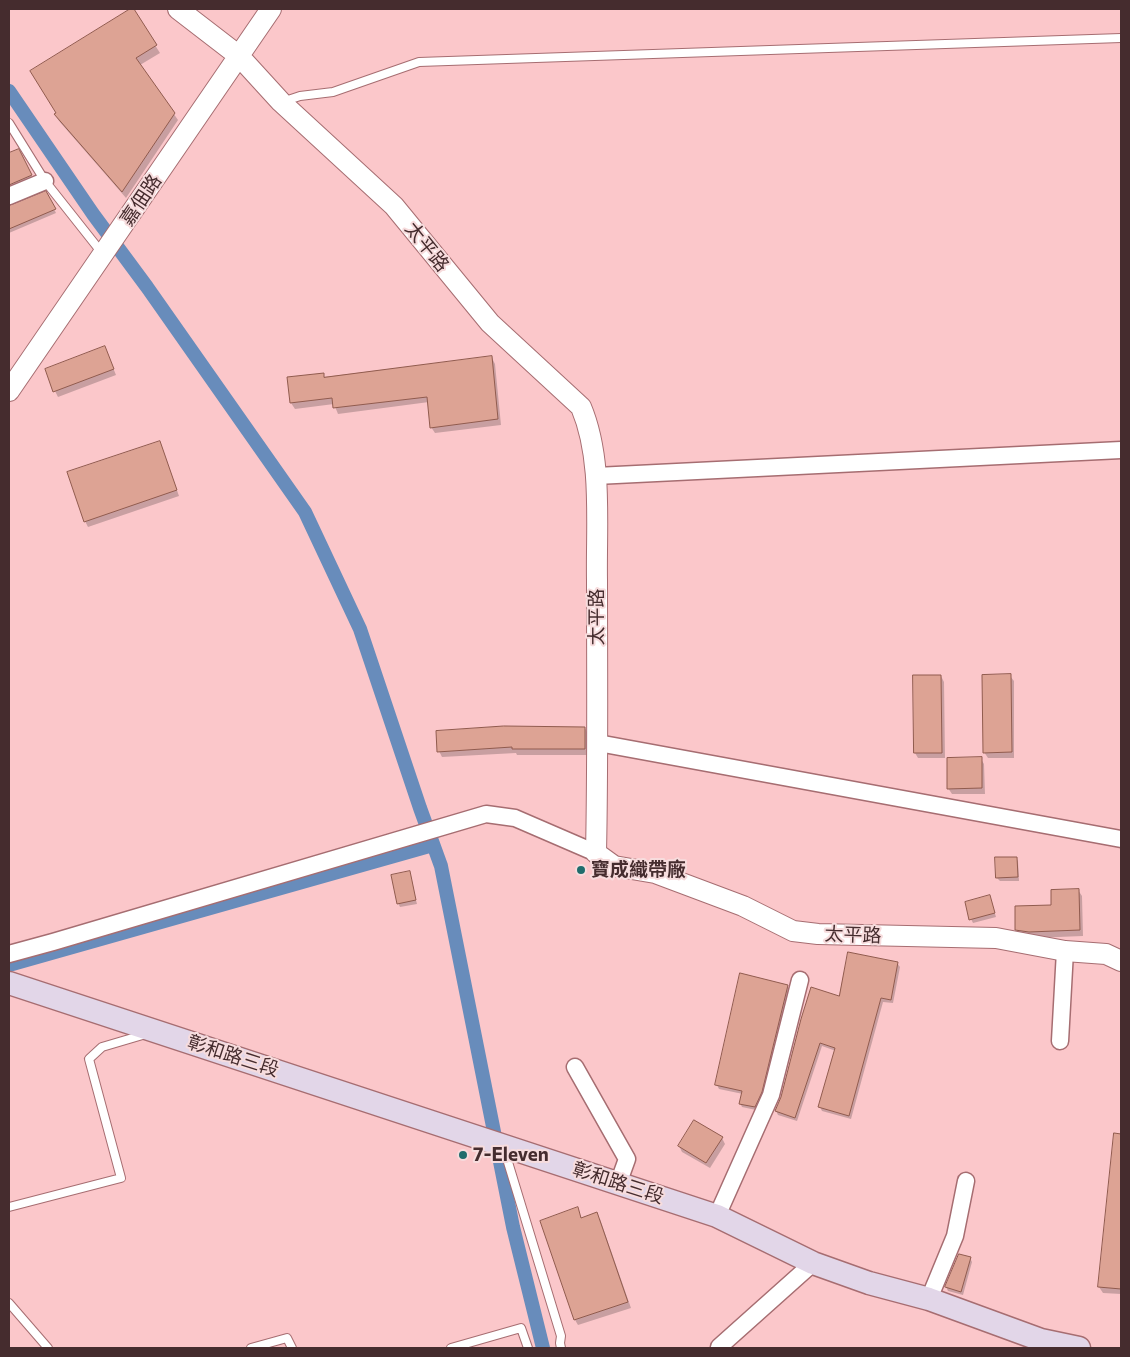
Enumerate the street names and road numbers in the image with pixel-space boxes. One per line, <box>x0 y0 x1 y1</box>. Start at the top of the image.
street label: 嘉佃路 <box>116 170 166 230</box>
street label: 太平路 <box>400 218 454 276</box>
street label: 太平路 <box>586 589 608 645</box>
street label: 太平路 <box>824 923 882 947</box>
street label: 彰和路三段 <box>184 1030 282 1082</box>
street label: 彰和路三段 <box>569 1157 667 1209</box>

